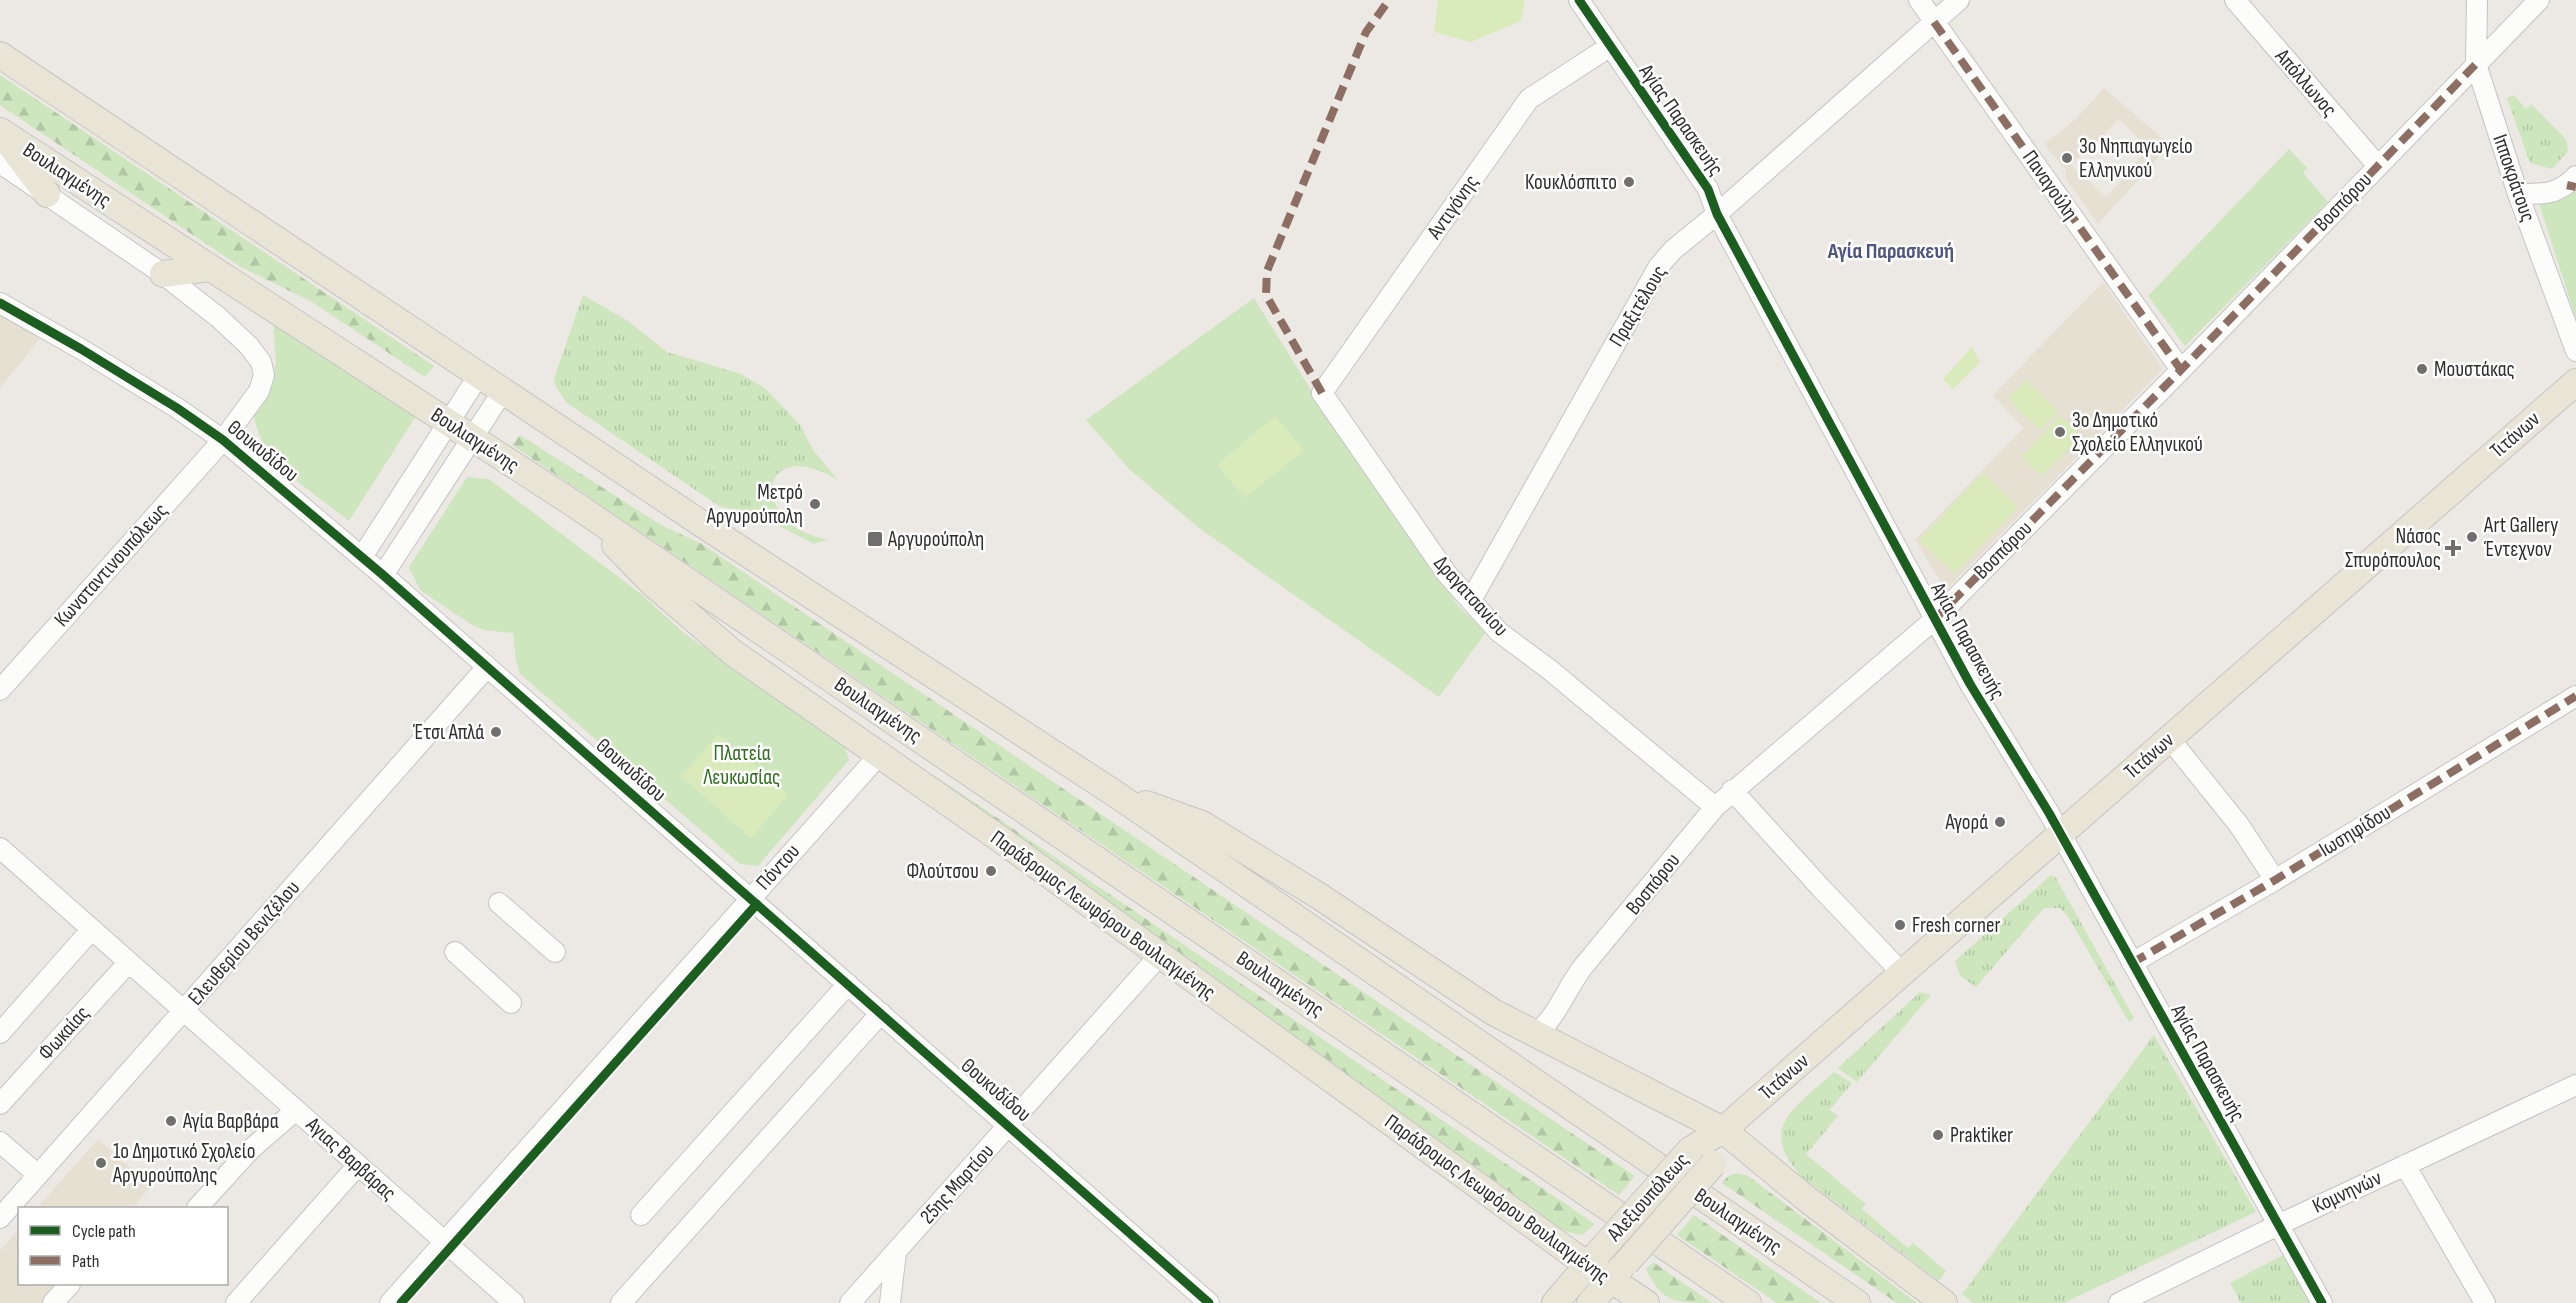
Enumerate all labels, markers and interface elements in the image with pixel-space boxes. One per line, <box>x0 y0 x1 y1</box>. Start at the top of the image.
street label: Απόλλωνος <box>2269 43 2342 122</box>
street label: Αγίας Παρασκευής <box>1633 59 1728 180</box>
street label: Ιπποκράτους <box>2487 131 2541 225</box>
place label: 3ο Νηπιαγωγείο Ελληνικού <box>2079 134 2193 183</box>
street label: Βουλιαγμένης <box>18 137 116 213</box>
street label: Παναγούλη <box>2017 146 2083 224</box>
marker: 3ο Νηπιαγωγείο Ελληνικού <box>2060 151 2074 165</box>
street label: Βοσπόρου <box>2309 167 2377 237</box>
street label: Αντιγόνης <box>1421 170 1484 245</box>
place label: Κουκλόσπιτο <box>1525 170 1617 195</box>
marker: Κουκλόσπιτο <box>1622 175 1636 189</box>
district label: Αγία Παρασκευή <box>1827 238 1954 265</box>
street label: Πραξιτέλους <box>1604 261 1672 351</box>
place label: Μουστάκας <box>2434 357 2515 382</box>
marker: Μουστάκας <box>2415 362 2429 376</box>
street label: Βουλιαγμένης <box>426 402 524 478</box>
street label: Τιτάνων <box>2485 407 2545 463</box>
place label: 3ο Δημοτικό Σχολείο Ελληνικού <box>2072 408 2203 457</box>
street label: Θουκυδίδου <box>222 415 304 487</box>
marker: 3ο Δημοτικό Σχολείο Ελληνικού <box>2053 425 2067 439</box>
place label: Μετρό Αργυρούπολη <box>706 480 803 529</box>
marker: Μετρό Αργυρούπολη <box>808 497 822 511</box>
street label: Κωνσταντινουπόλεως <box>49 498 173 632</box>
place label: Art Gallery Έντεχνον <box>2483 513 2558 562</box>
street label: Βοσπόρου <box>1969 516 2037 584</box>
place label: Νάσος Σπυρόπουλος <box>2345 524 2441 573</box>
place label: Αργυρούπολη <box>887 527 984 552</box>
marker: Αργυρούπολη <box>866 530 884 548</box>
marker: Art Gallery Έντεχνον <box>2465 530 2479 544</box>
marker: Νάσος Σπυρόπουλος <box>2446 541 2460 555</box>
street label: Δραγατσανίου <box>1428 551 1514 641</box>
street label: Αγίας Παρασκευής <box>1925 577 2010 704</box>
street label: Βουλιαγμένης <box>830 672 926 748</box>
place label: Έτσι Απλά <box>412 720 484 745</box>
marker: Έτσι Απλά <box>489 725 503 739</box>
street label: Τιτάνων <box>2119 728 2179 784</box>
street label: Θουκυδίδου <box>591 733 671 807</box>
park label: Πλατεία Λευκωσίας <box>703 741 780 790</box>
street label: Ιωσηφίδου <box>2315 800 2395 862</box>
place label: Αγορά <box>1944 810 1988 835</box>
marker: Αγορά <box>1993 815 2007 829</box>
street label: Παράδρομος Λεωφόρου Βουλιαγμένης <box>986 825 1220 1005</box>
street label: Πόντου <box>751 839 805 895</box>
street label: Βοσπόρου <box>1621 848 1685 920</box>
place label: Φλούτσου <box>906 859 979 884</box>
marker: Φλούτσου <box>984 864 998 878</box>
street label: Ελευθερίου Βενιζέλου <box>183 875 305 1011</box>
place label: Fresh corner <box>1912 913 2000 938</box>
marker: Fresh corner <box>1893 918 1907 932</box>
street label: Βουλιαγμένης <box>1232 946 1328 1022</box>
street label: Αγίας Παρασκευής <box>2165 999 2250 1126</box>
street label: Φωκαίας <box>33 1001 95 1065</box>
street label: Τιτάνων <box>1754 1049 1814 1105</box>
street label: Θουκυδίδου <box>956 1053 1036 1127</box>
place label: Αγία Βαρβάρα <box>182 1109 279 1134</box>
street label: Παράδρομος Λεωφόρου Βουλιαγμένης <box>1380 1109 1614 1289</box>
street label: Αγιας Βαρβάρας <box>300 1112 401 1206</box>
marker: Αγία Βαρβάρα <box>164 1114 178 1128</box>
place label: Praktiker <box>1950 1123 2013 1148</box>
marker: Praktiker <box>1931 1128 1945 1142</box>
place label: 1ο Δημοτικό Σχολείο Αργυρούπολης <box>112 1139 255 1188</box>
street label: 25ης Μαρτίου <box>915 1139 999 1229</box>
street label: Αλεξιουπόλεως <box>1601 1148 1694 1247</box>
marker: 1ο Δημοτικό Σχολείο Αργυρούπολης <box>94 1156 108 1170</box>
street label: Κομνηνών <box>2309 1165 2385 1219</box>
street label: Βουλιαγμένης <box>1690 1183 1786 1259</box>
legend <box>18 1207 228 1285</box>
text: Cycle path <box>72 1221 136 1242</box>
text: Path <box>72 1251 100 1272</box>

